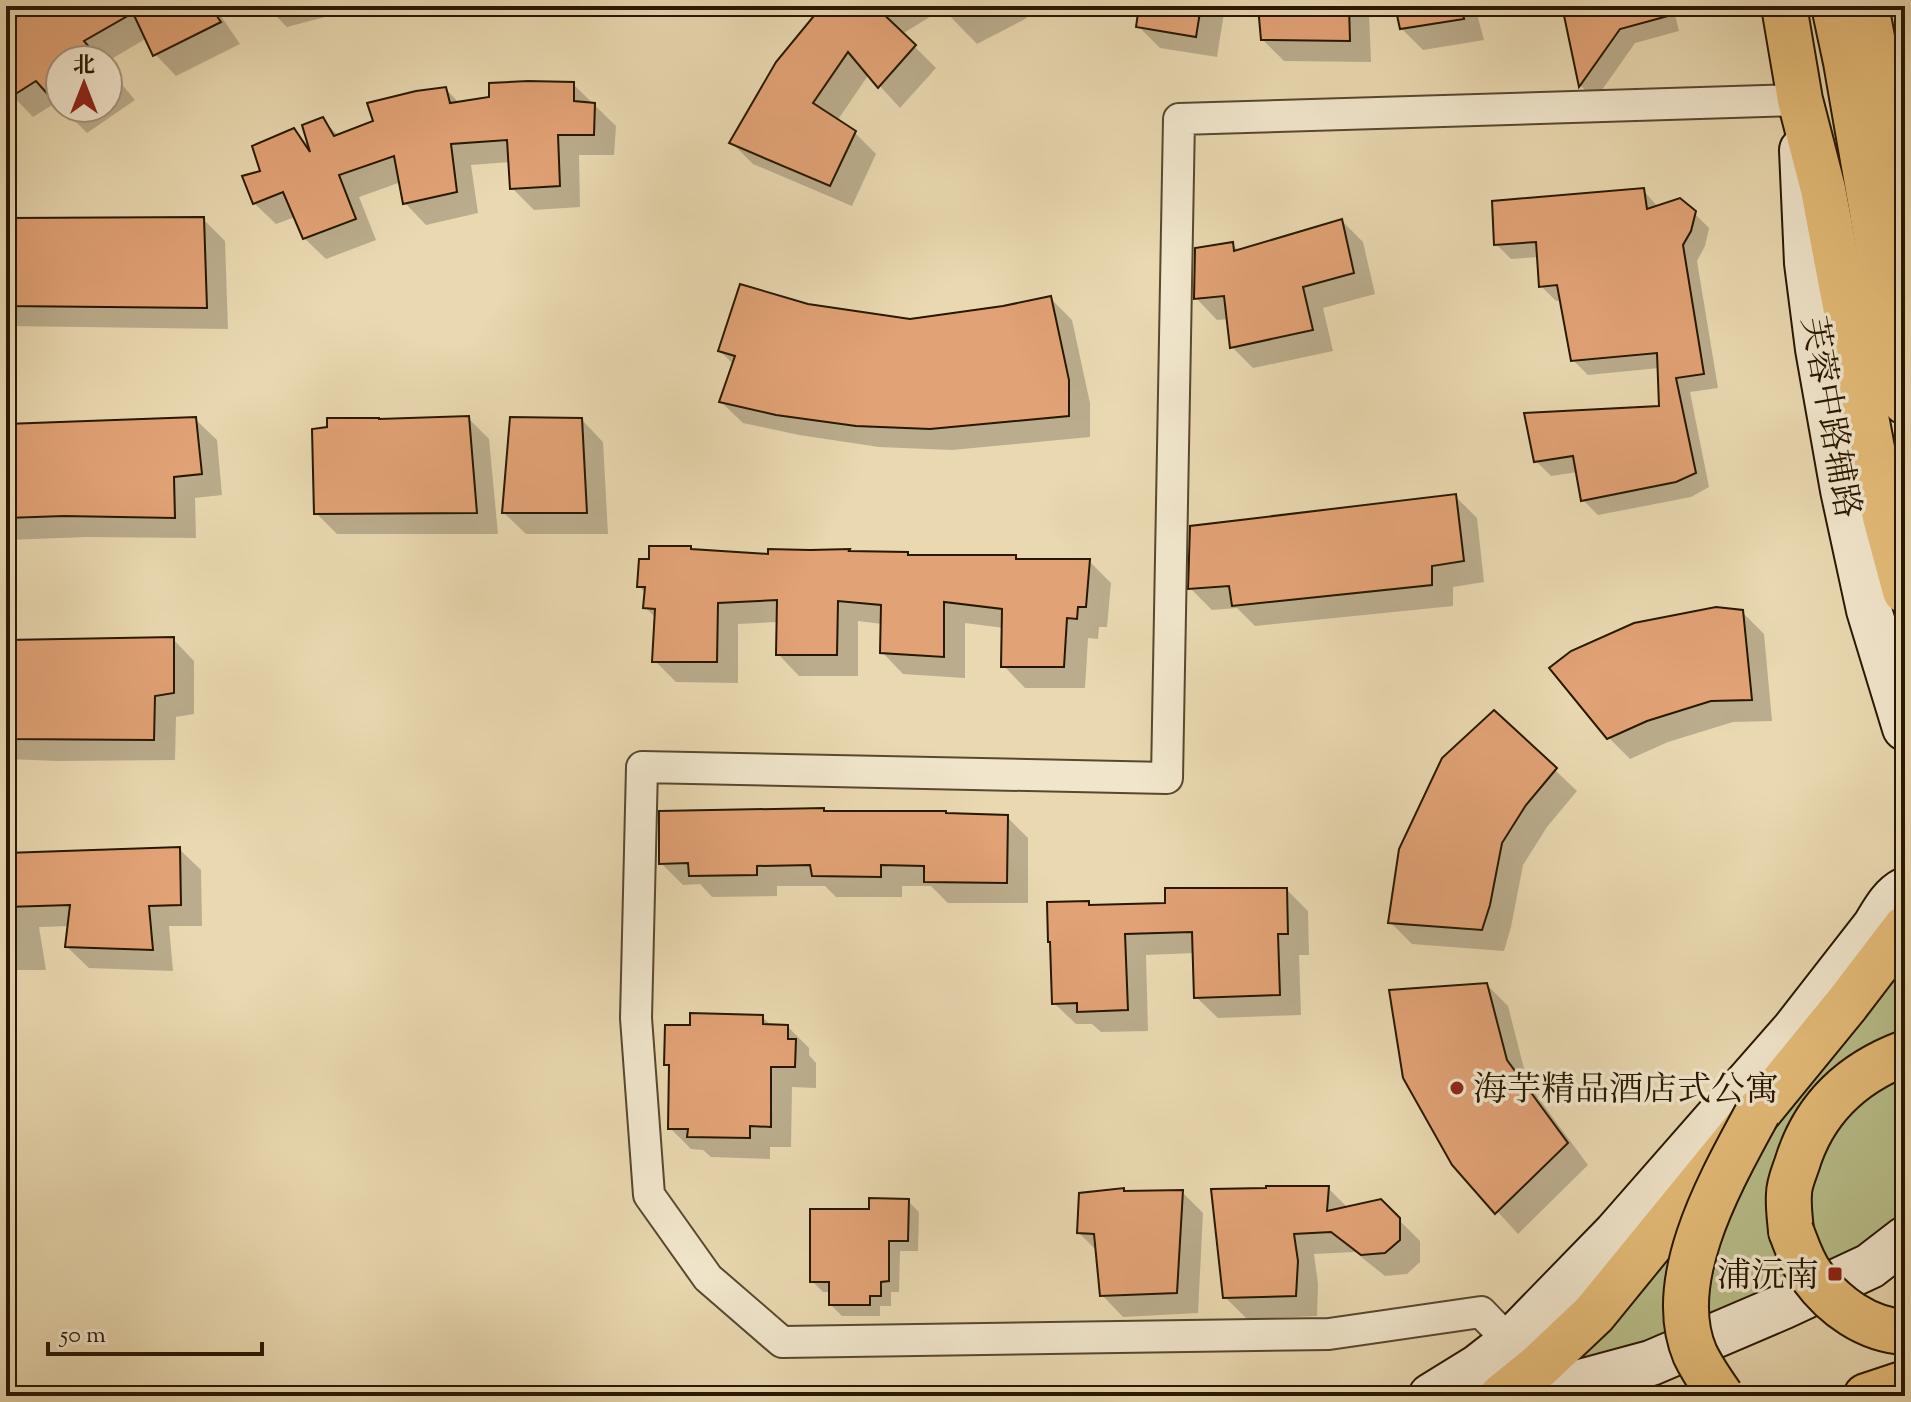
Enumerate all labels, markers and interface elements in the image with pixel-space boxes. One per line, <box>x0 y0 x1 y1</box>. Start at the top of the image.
north arrow <box>44 44 124 124</box>
text: 北 <box>73 51 95 83</box>
street label: 芙蓉中路辅路 <box>1787 313 1870 522</box>
place label: 海芋精品酒店式公寓 <box>1473 1067 1779 1116</box>
marker: 海芋精品酒店式公寓 <box>1448 1079 1466 1097</box>
place label: 浦沅南 <box>1717 1253 1819 1302</box>
marker: 浦沅南 <box>1826 1265 1844 1283</box>
scale bar <box>48 1306 262 1356</box>
text: 50 m <box>58 1319 106 1353</box>

